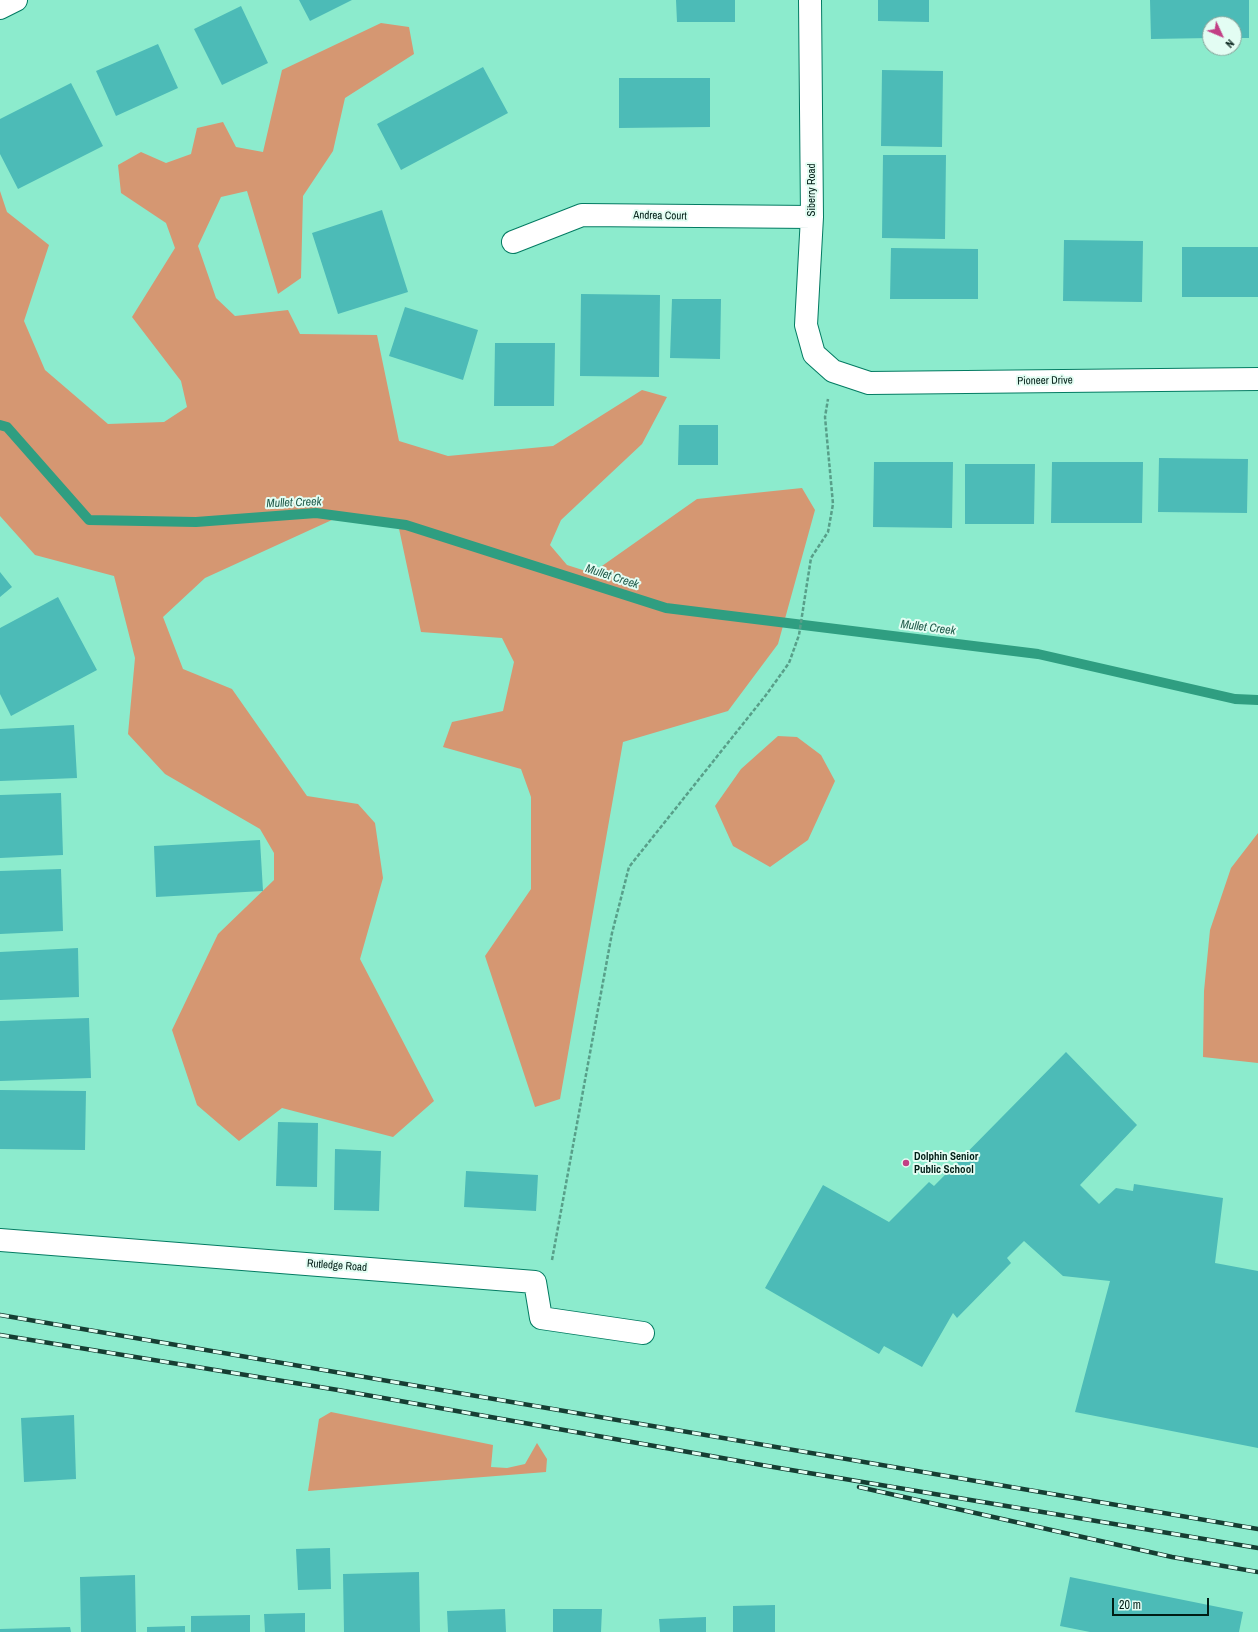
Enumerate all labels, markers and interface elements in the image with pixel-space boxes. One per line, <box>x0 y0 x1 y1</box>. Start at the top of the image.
north arrow <box>1202 16 1242 56</box>
text: N <box>1223 36 1237 51</box>
street label: Siberry Road <box>805 163 819 217</box>
street label: Andrea Court <box>633 209 687 223</box>
street label: Pioneer Drive <box>1017 374 1073 388</box>
water label: Mullet Creek <box>266 495 322 511</box>
water label: Mullet Creek <box>584 562 640 592</box>
water label: Mullet Creek <box>900 617 956 639</box>
place label: Dolphin Senior Public School <box>914 1150 978 1176</box>
marker: Dolphin Senior Public School <box>901 1158 911 1168</box>
street label: Rutledge Road <box>307 1257 367 1275</box>
scale bar <box>1114 1590 1211 1616</box>
text: 20 m <box>1119 1597 1141 1613</box>

